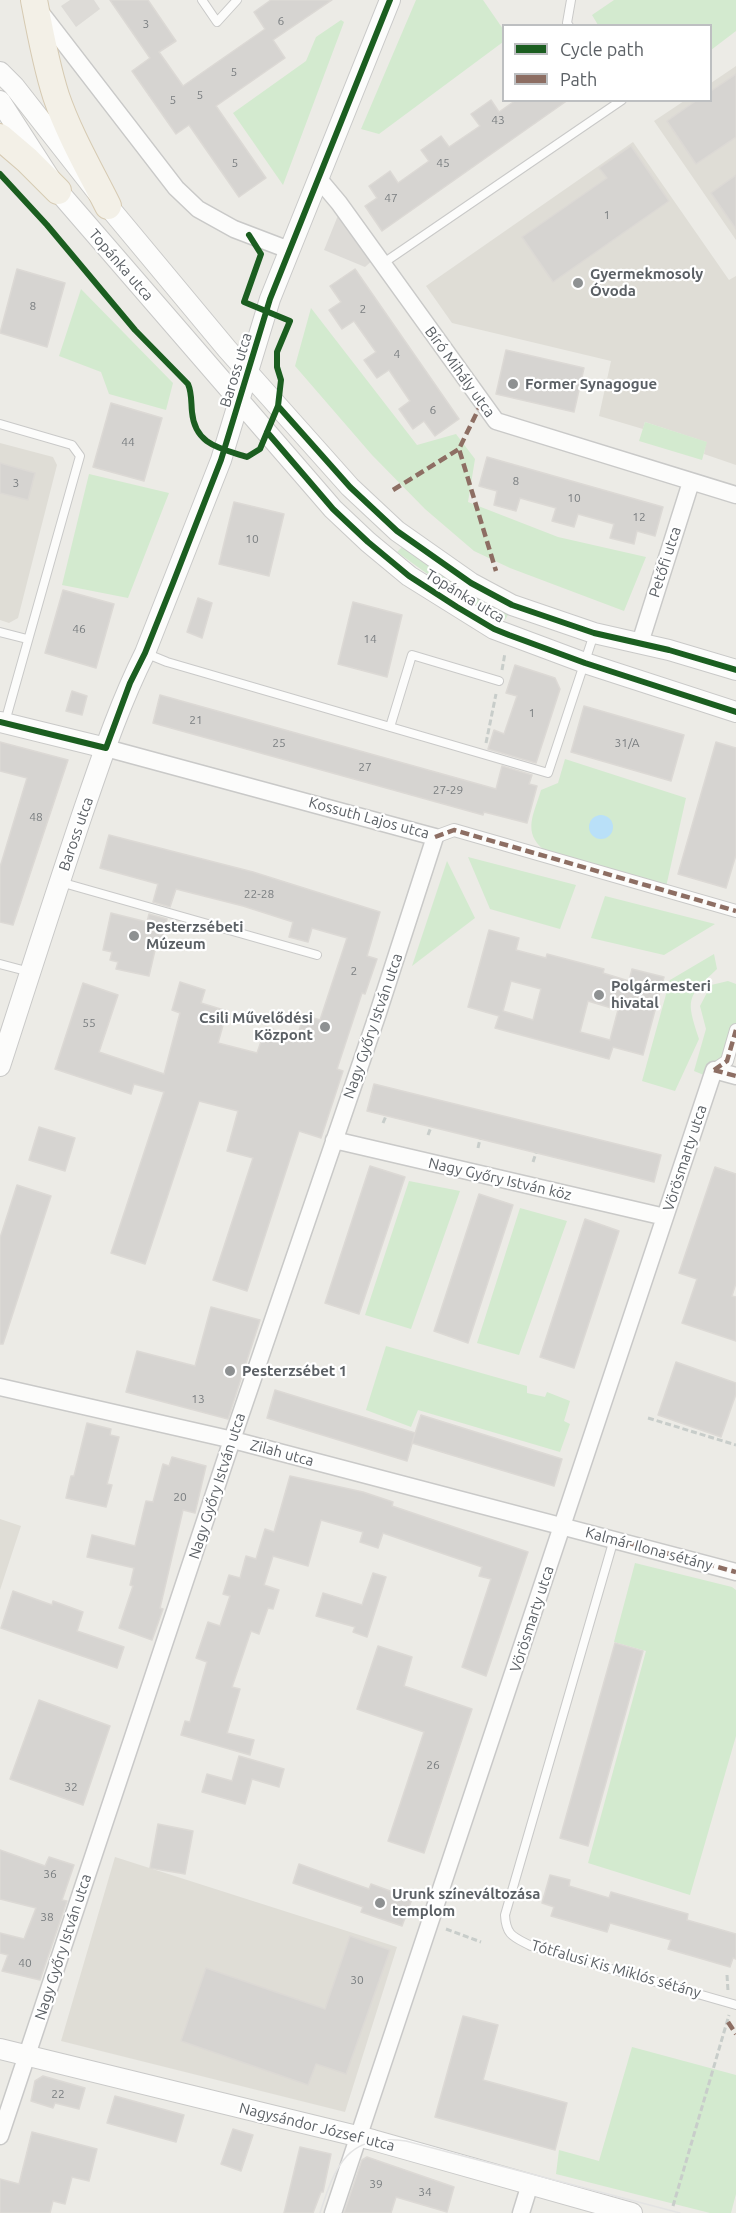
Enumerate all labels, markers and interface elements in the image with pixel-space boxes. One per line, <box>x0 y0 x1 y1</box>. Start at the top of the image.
house number: 6 <box>278 14 284 28</box>
house number: 3 <box>143 17 149 31</box>
legend <box>502 24 712 102</box>
text: Cycle path <box>560 39 644 59</box>
house number: 5 <box>231 65 237 79</box>
text: Path <box>560 69 597 89</box>
house number: 5 <box>197 88 203 102</box>
house number: 5 <box>170 93 176 107</box>
house number: 43 <box>491 113 505 127</box>
house number: 5 <box>232 156 238 170</box>
house number: 45 <box>436 156 450 170</box>
house number: 47 <box>384 191 398 205</box>
house number: 1 <box>604 208 610 222</box>
street label: Topánka utca <box>85 225 157 305</box>
place label: Gyermekmosoly Óvoda <box>590 265 703 300</box>
marker: Gyermekmosoly Óvoda <box>571 276 585 290</box>
house number: 8 <box>30 299 36 313</box>
house number: 2 <box>360 302 366 316</box>
street label: Bíró Mihály utca <box>421 323 499 421</box>
street label: Baross utca <box>216 330 256 410</box>
house number: 4 <box>394 347 400 361</box>
place label: Former Synagogue <box>525 375 657 393</box>
marker: Former Synagogue <box>506 377 520 391</box>
house number: 6 <box>430 403 436 417</box>
house number: 44 <box>121 435 135 449</box>
house number: 8 <box>513 474 519 488</box>
house number: 3 <box>13 476 19 490</box>
house number: 10 <box>567 491 581 505</box>
house number: 12 <box>632 510 646 524</box>
street label: Petőfi utca <box>645 524 685 600</box>
house number: 10 <box>245 532 259 546</box>
street label: Topánka utca <box>422 565 508 627</box>
house number: 46 <box>72 622 86 636</box>
house number: 14 <box>363 632 377 646</box>
house number: 1 <box>529 706 535 720</box>
house number: 21 <box>189 713 203 727</box>
house number: 25 <box>272 736 286 750</box>
house number: 31/A <box>614 736 640 750</box>
house number: 27 <box>358 760 372 774</box>
house number: 27-29 <box>433 783 463 797</box>
street label: Kossuth Lajos utca <box>307 793 431 843</box>
street label: Baross utca <box>55 795 97 873</box>
house number: 48 <box>29 810 43 824</box>
house number: 22-28 <box>244 887 274 901</box>
place label: Pesterzsébeti Múzeum <box>146 918 243 953</box>
marker: Pesterzsébeti Múzeum <box>127 929 141 943</box>
street label: Nagy Győry István utca <box>340 951 406 1101</box>
house number: 2 <box>351 964 357 978</box>
place label: Polgármesteri hivatal <box>611 977 711 1012</box>
marker: Polgármesteri hivatal <box>592 988 606 1002</box>
place label: Csili Művelődési Központ <box>199 1009 313 1044</box>
house number: 55 <box>82 1016 96 1030</box>
marker: Csili Művelődési Központ <box>318 1020 332 1034</box>
street label: Vörösmarty utca <box>659 1103 711 1213</box>
street label: Nagy Győry István köz <box>427 1154 573 1204</box>
place label: Pesterzsébet 1 <box>242 1362 347 1380</box>
marker: Pesterzsébet 1 <box>223 1364 237 1378</box>
house number: 13 <box>191 1392 205 1406</box>
street label: Nagy Győry István utca <box>185 1411 249 1561</box>
street label: Zilah utca <box>248 1436 316 1470</box>
house number: 20 <box>173 1490 187 1504</box>
street label: Kalmár Ilona sétány <box>583 1523 715 1575</box>
street label: Vörösmarty utca <box>506 1564 558 1674</box>
house number: 26 <box>426 1758 440 1772</box>
house number: 32 <box>64 1780 78 1794</box>
house number: 36 <box>43 1867 57 1881</box>
street label: Nagy Győry István utca <box>31 1872 95 2022</box>
place label: Urunk színeváltozása templom <box>392 1885 540 1920</box>
marker: Urunk színeváltozása templom <box>373 1896 387 1910</box>
house number: 38 <box>40 1910 54 1924</box>
street label: Tótfalusi Kis Miklós sétány <box>529 1936 703 2002</box>
house number: 40 <box>18 1956 32 1970</box>
house number: 30 <box>350 1973 364 1987</box>
house number: 22 <box>51 2087 65 2101</box>
street label: Nagysándor József utca <box>237 2099 397 2155</box>
house number: 39 <box>369 2177 383 2191</box>
house number: 34 <box>418 2185 432 2199</box>

